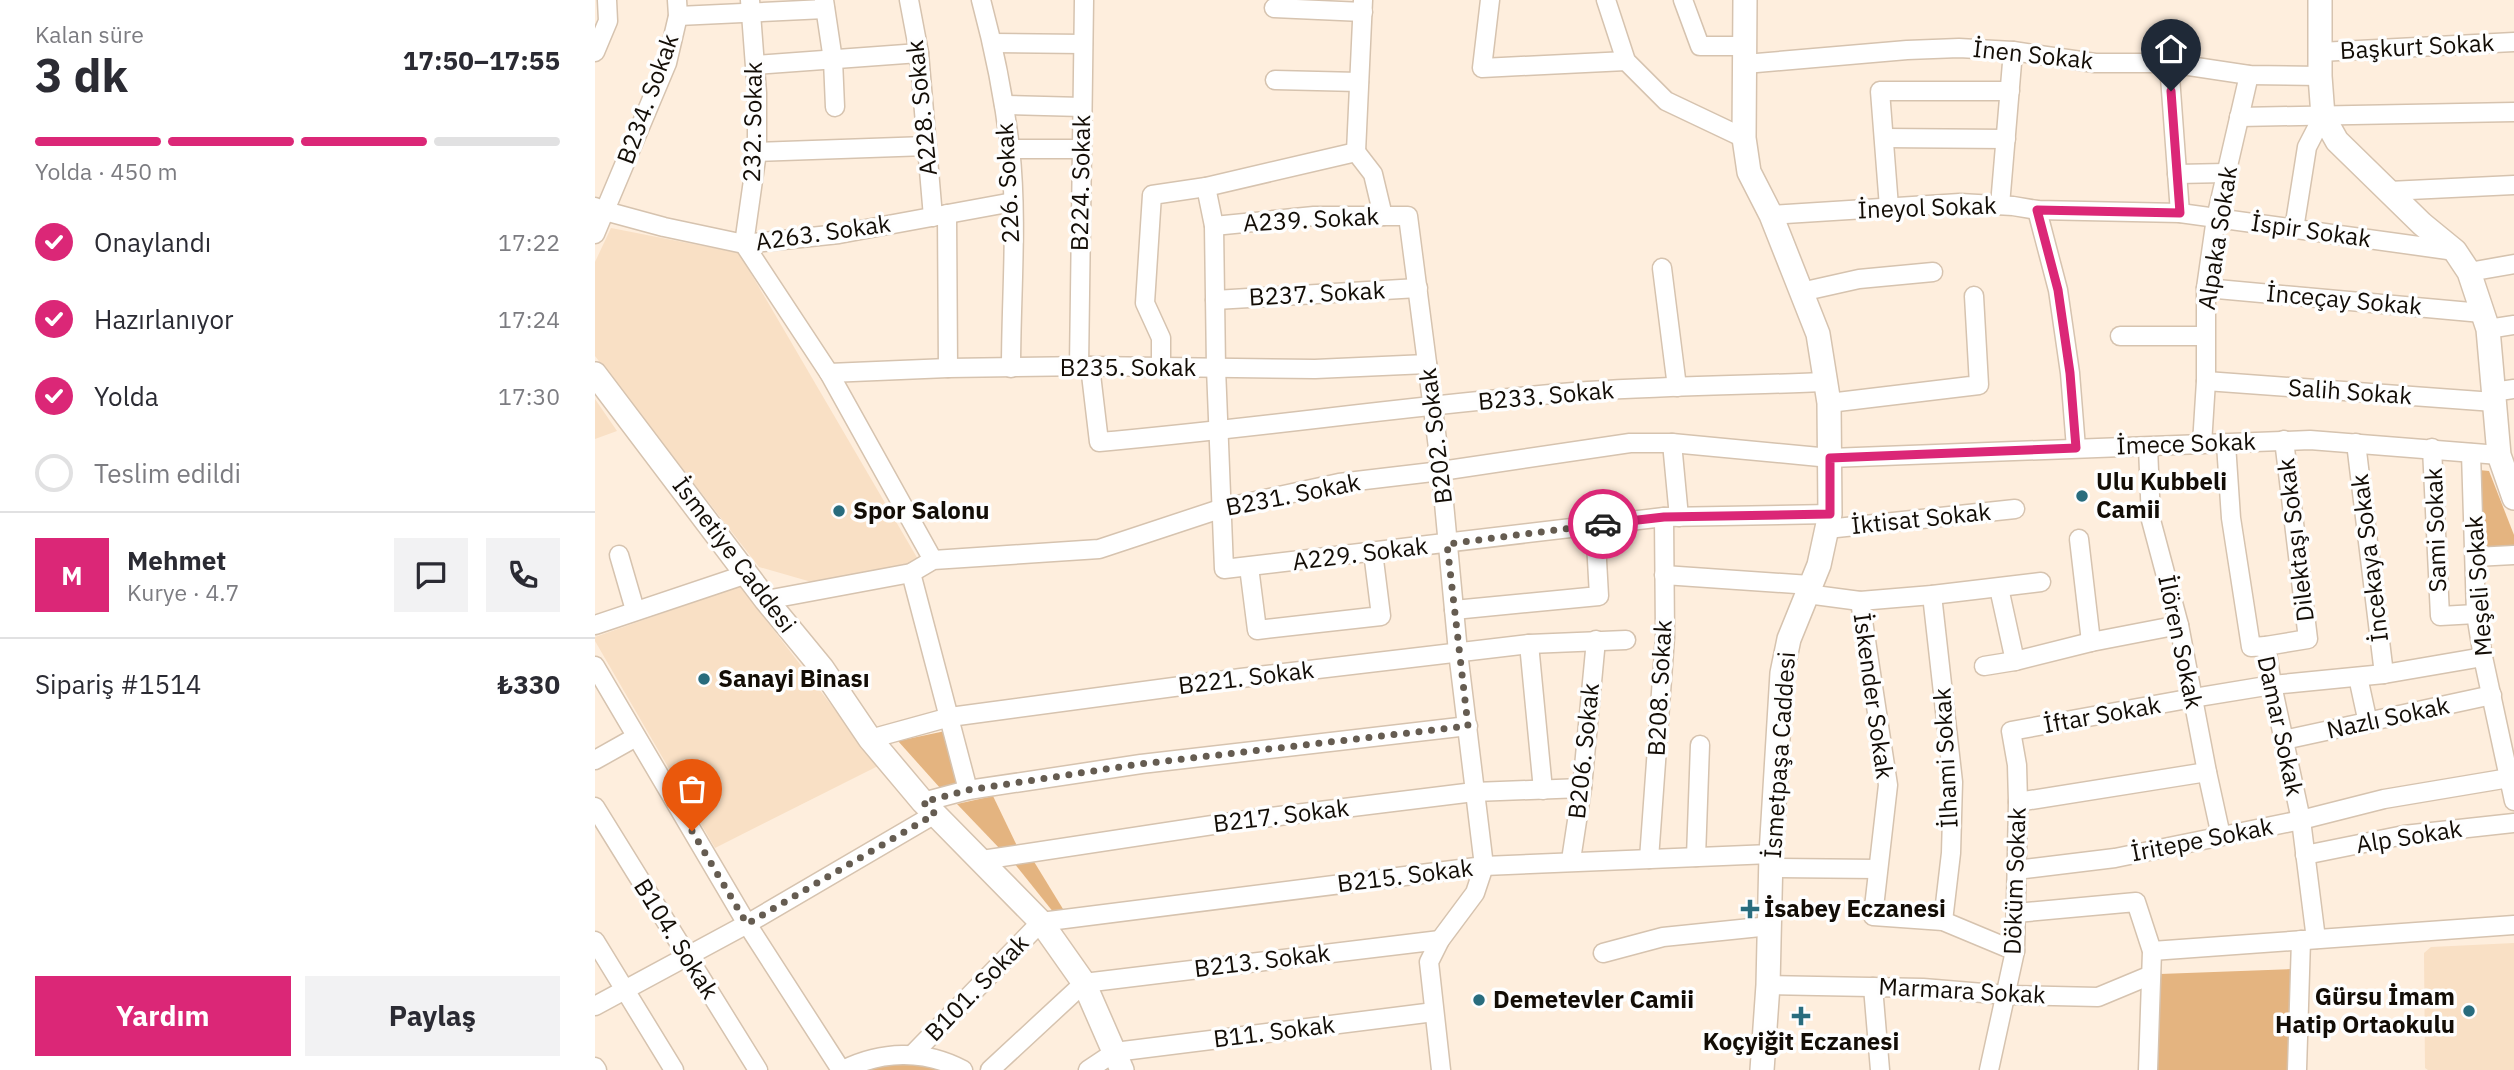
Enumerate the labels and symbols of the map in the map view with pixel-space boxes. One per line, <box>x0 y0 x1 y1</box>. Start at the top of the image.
pin <box>2141 19 2201 91</box>
street label: Başkurt Sokak <box>2339 26 2495 66</box>
street label: B234. Sokak <box>609 29 686 168</box>
street label: İnen Sokak <box>1971 32 2095 76</box>
street label: A228. Sokak <box>898 38 944 177</box>
street label: 232. Sokak <box>735 61 769 183</box>
street label: B224. Sokak <box>1063 114 1097 251</box>
street label: 226. Sokak <box>988 122 1026 244</box>
street label: Alpaka Sokak <box>2190 163 2244 312</box>
street label: İneyol Sokak <box>1857 189 1997 225</box>
street label: A239. Sokak <box>1242 199 1380 239</box>
street label: İspir Sokak <box>2249 206 2374 254</box>
street label: A263. Sokak <box>753 207 893 257</box>
street label: B237. Sokak <box>1248 273 1386 313</box>
street label: İnceçay Sokak <box>2265 276 2424 322</box>
street label: B235. Sokak <box>1060 351 1197 383</box>
street label: B202. Sokak <box>1411 366 1459 506</box>
street label: Salih Sokak <box>2287 371 2413 411</box>
street label: B233. Sokak <box>1477 373 1616 417</box>
street label: İmece Sokak <box>2116 425 2257 461</box>
street label: Dilektaşı Sokak <box>2269 456 2321 624</box>
street label: B231. Sokak <box>1223 465 1363 523</box>
place label: Ulu Kubbeli Camii <box>2096 465 2227 525</box>
street label: Sami Sokak <box>2417 467 2453 593</box>
street label: İsmetiye Caddesi <box>666 470 804 639</box>
street label: İncekaya Sokak <box>2343 472 2395 644</box>
marker: Ulu Kubbeli Camii <box>2074 488 2090 504</box>
courier <box>1568 489 1638 559</box>
place label: Spor Salonu <box>853 494 990 526</box>
street label: İktisat Sokak <box>1849 495 1993 541</box>
marker: Spor Salonu <box>831 503 847 519</box>
street label: Meşeli Sokak <box>2457 514 2499 658</box>
street label: A229. Sokak <box>1290 529 1430 577</box>
street label: İlören Sokak <box>2151 572 2211 712</box>
street label: İskender Sokak <box>1847 611 1902 781</box>
street label: B208. Sokak <box>1639 619 1679 757</box>
street label: İsmetpaşa Caddesi <box>1756 650 1802 859</box>
street label: B221. Sokak <box>1176 653 1316 701</box>
street label: Damar Sokak <box>2251 653 2312 799</box>
place label: Sanayi Binası <box>718 662 870 694</box>
marker: Sanayi Binası <box>696 671 712 687</box>
street label: B206. Sokak <box>1560 681 1606 820</box>
street label: İlhami Sokak <box>1925 687 1965 829</box>
street label: İftar Sokak <box>2041 688 2163 740</box>
street label: Nazlı Sokak <box>2324 688 2452 746</box>
pin <box>662 759 722 831</box>
street label: B217. Sokak <box>1211 791 1351 839</box>
street label: Döküm Sokak <box>1995 806 2033 955</box>
street label: İritepe Sokak <box>2128 810 2276 868</box>
street label: Alp Sokak <box>2354 812 2464 860</box>
street label: B215. Sokak <box>1335 851 1475 899</box>
street label: B104. Sokak <box>627 872 727 1005</box>
place label: İsabey Eczanesi <box>1764 892 1946 924</box>
marker: İsabey Eczanesi <box>1742 901 1758 917</box>
street label: B101. Sokak <box>917 927 1035 1047</box>
street label: B213. Sokak <box>1192 936 1332 984</box>
street label: Marmara Sokak <box>1878 970 2047 1010</box>
place label: Gürsu İmam Hatip Ortaokulu <box>2275 980 2455 1040</box>
place label: Demetevler Camii <box>1493 983 1694 1015</box>
marker: Demetevler Camii <box>1471 992 1487 1008</box>
marker: Gürsu İmam Hatip Ortaokulu <box>2461 1003 2477 1019</box>
street label: B11. Sokak <box>1211 1008 1337 1054</box>
marker: Koçyiğit Eczanesi <box>1793 1008 1809 1024</box>
place label: Koçyiğit Eczanesi <box>1703 1025 1899 1057</box>

